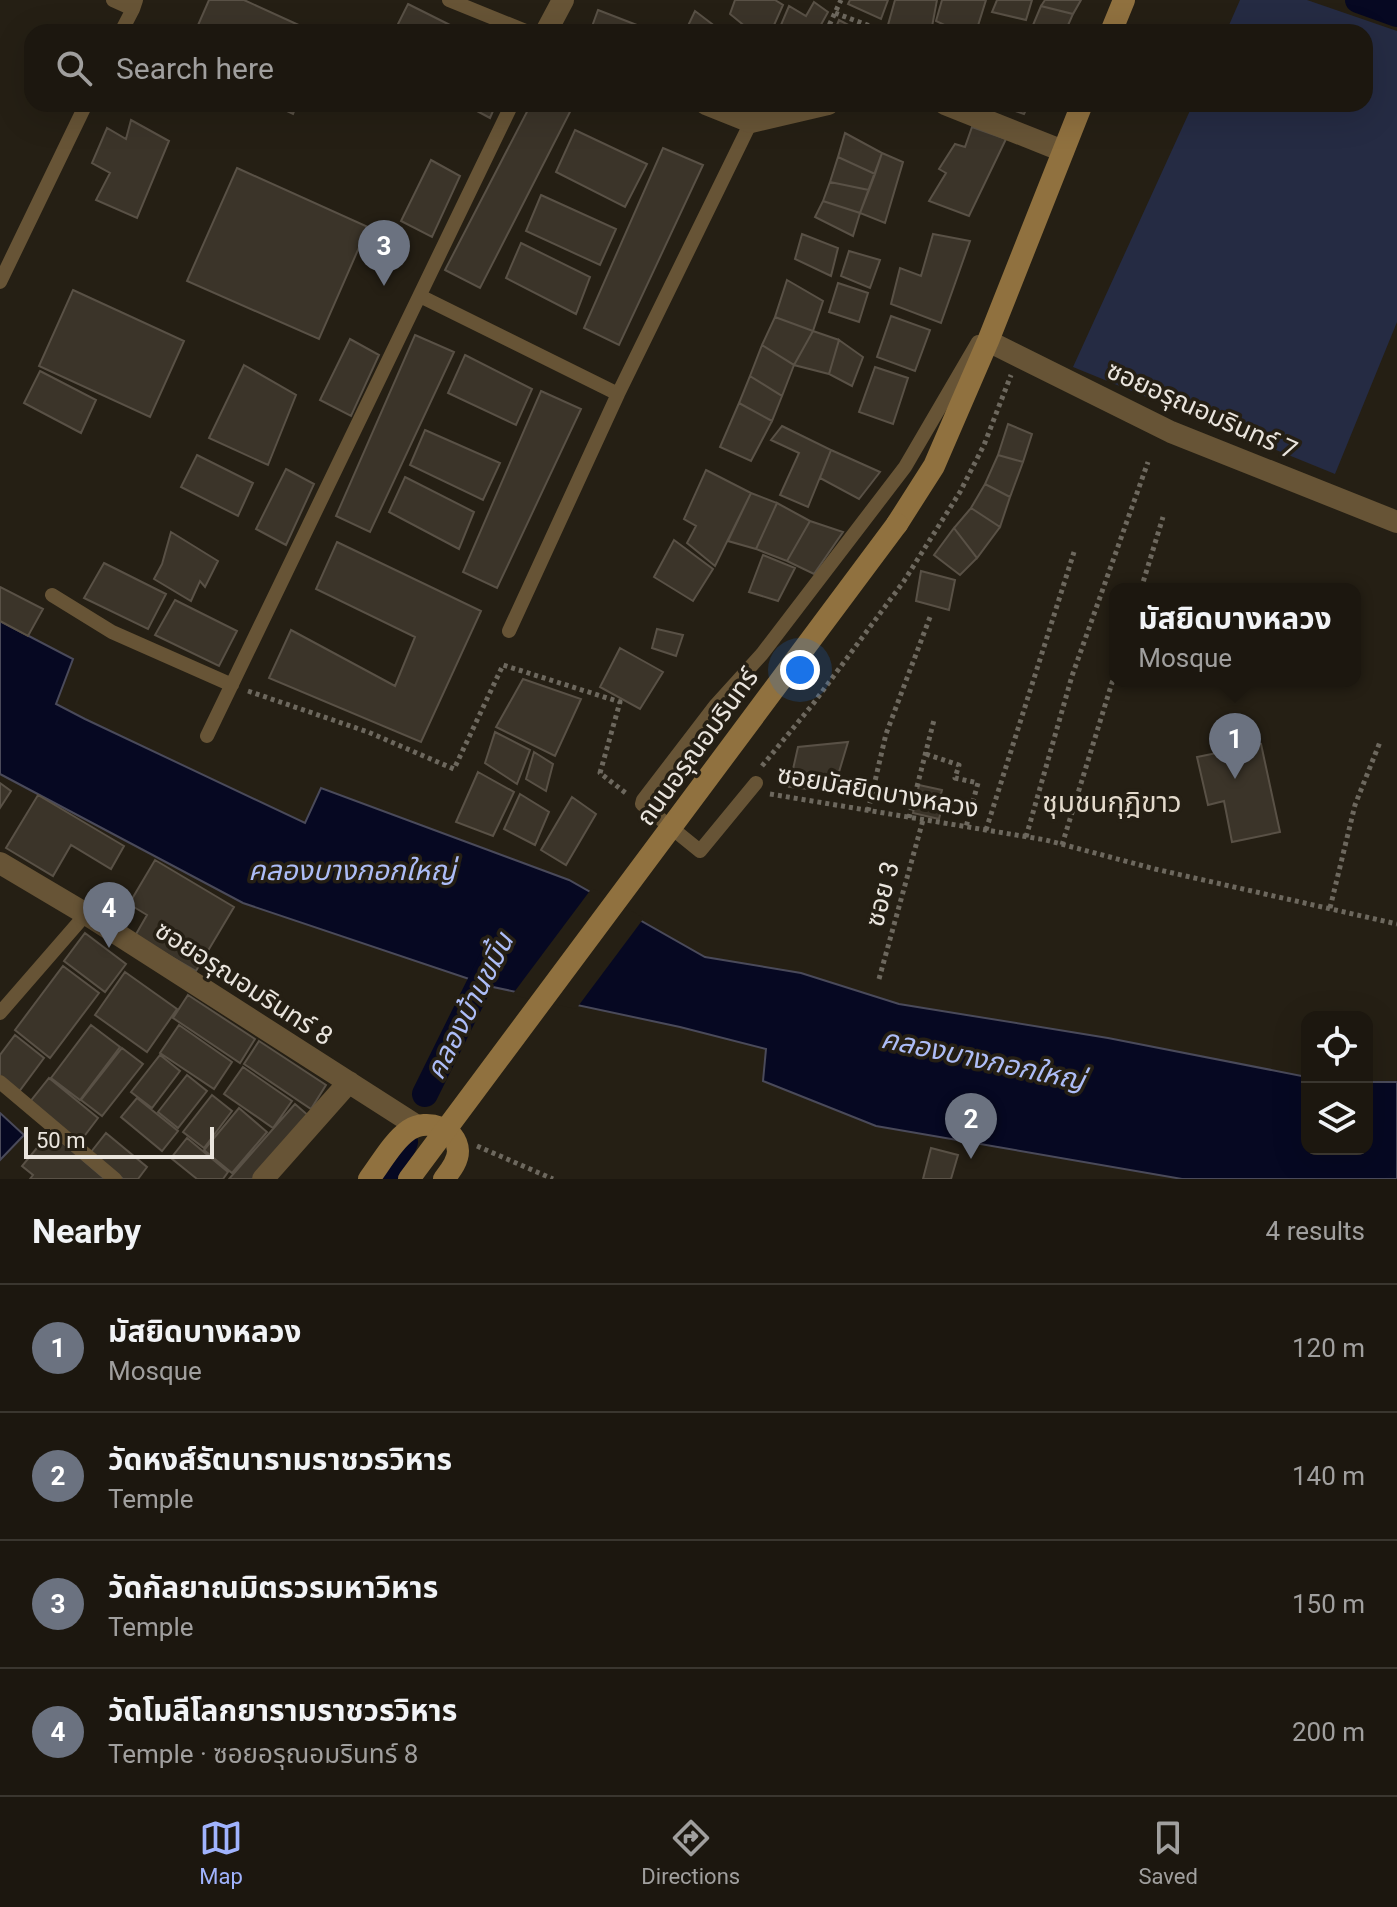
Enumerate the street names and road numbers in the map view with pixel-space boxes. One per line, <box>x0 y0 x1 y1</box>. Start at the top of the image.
street label: ซอยอรุณอมรินทร์ 7 <box>1102 355 1302 466</box>
street label: ถนนอรุณอมรินทร์ <box>630 662 766 832</box>
street label: ซอยมัสยิดบางหลวง <box>775 758 981 824</box>
street label: ซอย 3 <box>859 858 905 930</box>
street label: ซอยอรุณอมรินทร์ 8 <box>149 915 338 1052</box>

